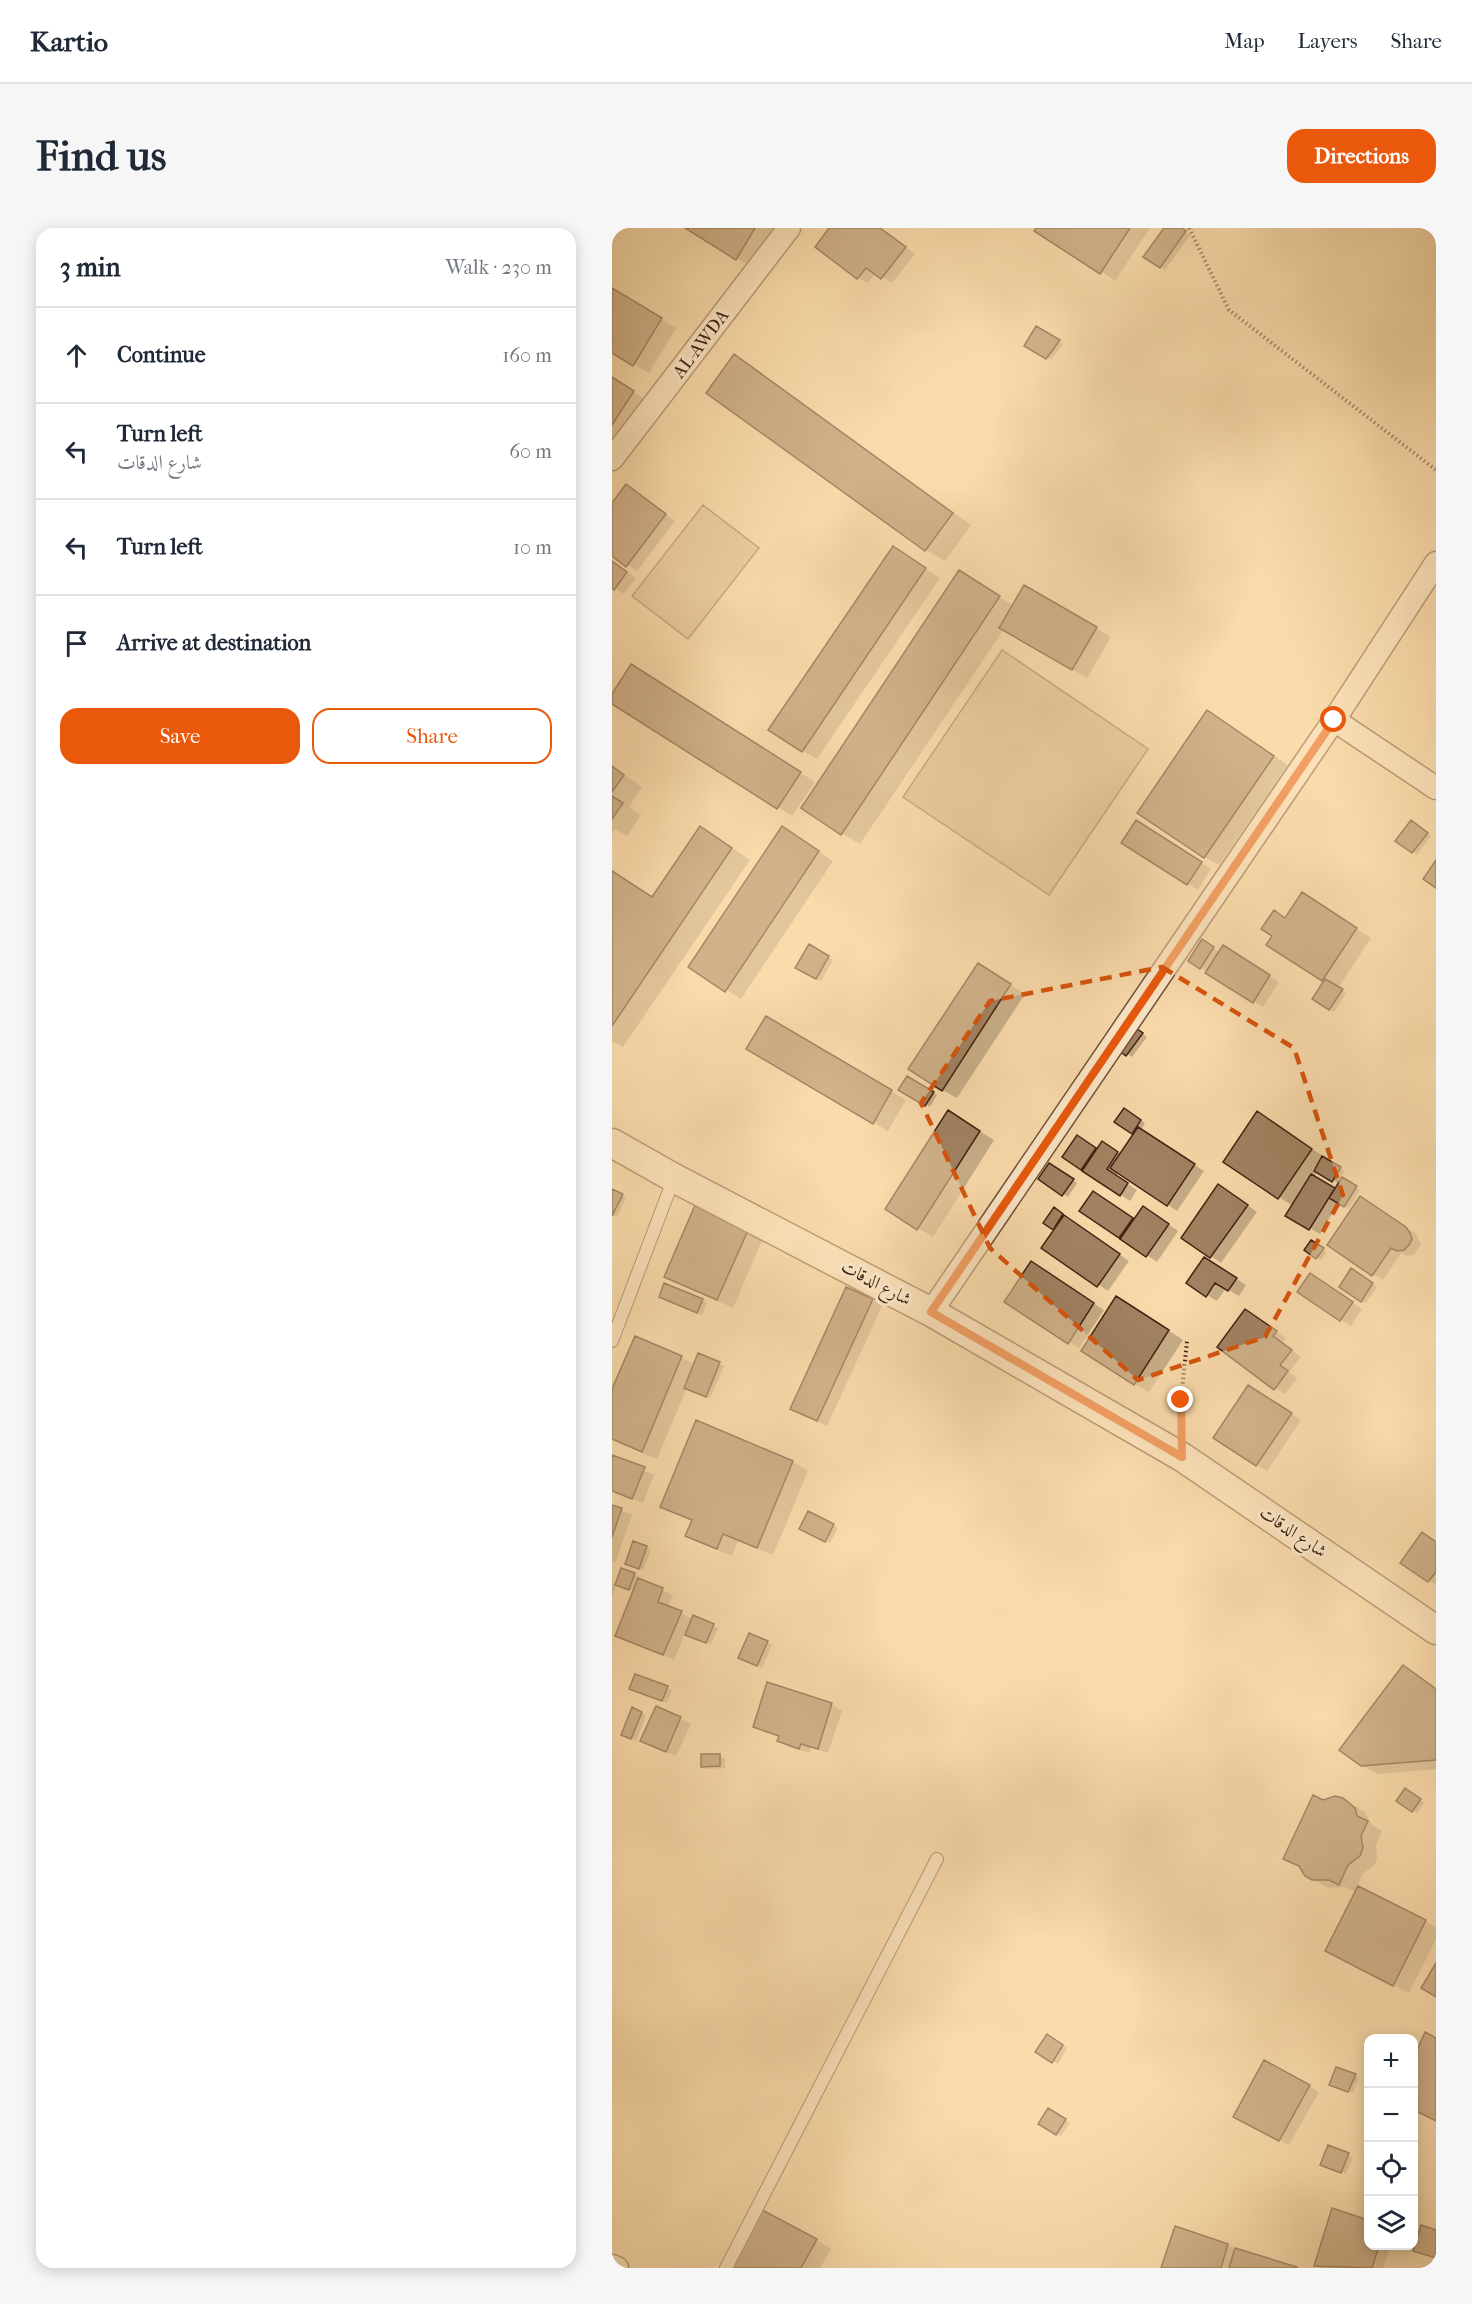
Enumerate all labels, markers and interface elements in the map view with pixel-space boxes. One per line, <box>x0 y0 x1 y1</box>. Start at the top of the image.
text: Kartio <box>30 25 108 58</box>
text: Map <box>1224 29 1265 53</box>
text: Layers <box>1298 29 1357 53</box>
text: Share <box>1390 29 1442 53</box>
button: Directions <box>1287 129 1436 183</box>
text: Find us <box>36 132 166 181</box>
text: 3 min <box>60 252 121 283</box>
text: Walk · 230 m <box>446 256 552 279</box>
street label: AL-AWDA <box>668 305 734 383</box>
icon: ahead <box>60 339 93 372</box>
text: Continue <box>117 342 206 368</box>
text: 160 m <box>502 344 552 367</box>
text: Turn left <box>117 421 203 447</box>
icon: left <box>60 435 93 468</box>
text: 60 m <box>509 440 552 463</box>
text: شارع الدقات <box>117 451 202 474</box>
icon: left <box>60 531 93 564</box>
text: Turn left <box>117 534 203 560</box>
text: 10 m <box>513 536 552 559</box>
icon: arrive <box>60 627 93 660</box>
text: Arrive at destination <box>117 630 311 656</box>
route start <box>1320 706 1346 732</box>
button: Save <box>60 708 300 764</box>
button: Share <box>312 708 552 764</box>
street label: شارع الدقات <box>835 1256 915 1314</box>
route end <box>1167 1386 1193 1412</box>
street label: شارع الدقات <box>1253 1502 1331 1565</box>
map controls <box>1364 2034 1418 2250</box>
button: + <box>1364 2034 1418 2088</box>
button: − <box>1364 2088 1418 2142</box>
button: locate <box>1364 2142 1418 2196</box>
button: layers <box>1364 2196 1418 2250</box>

